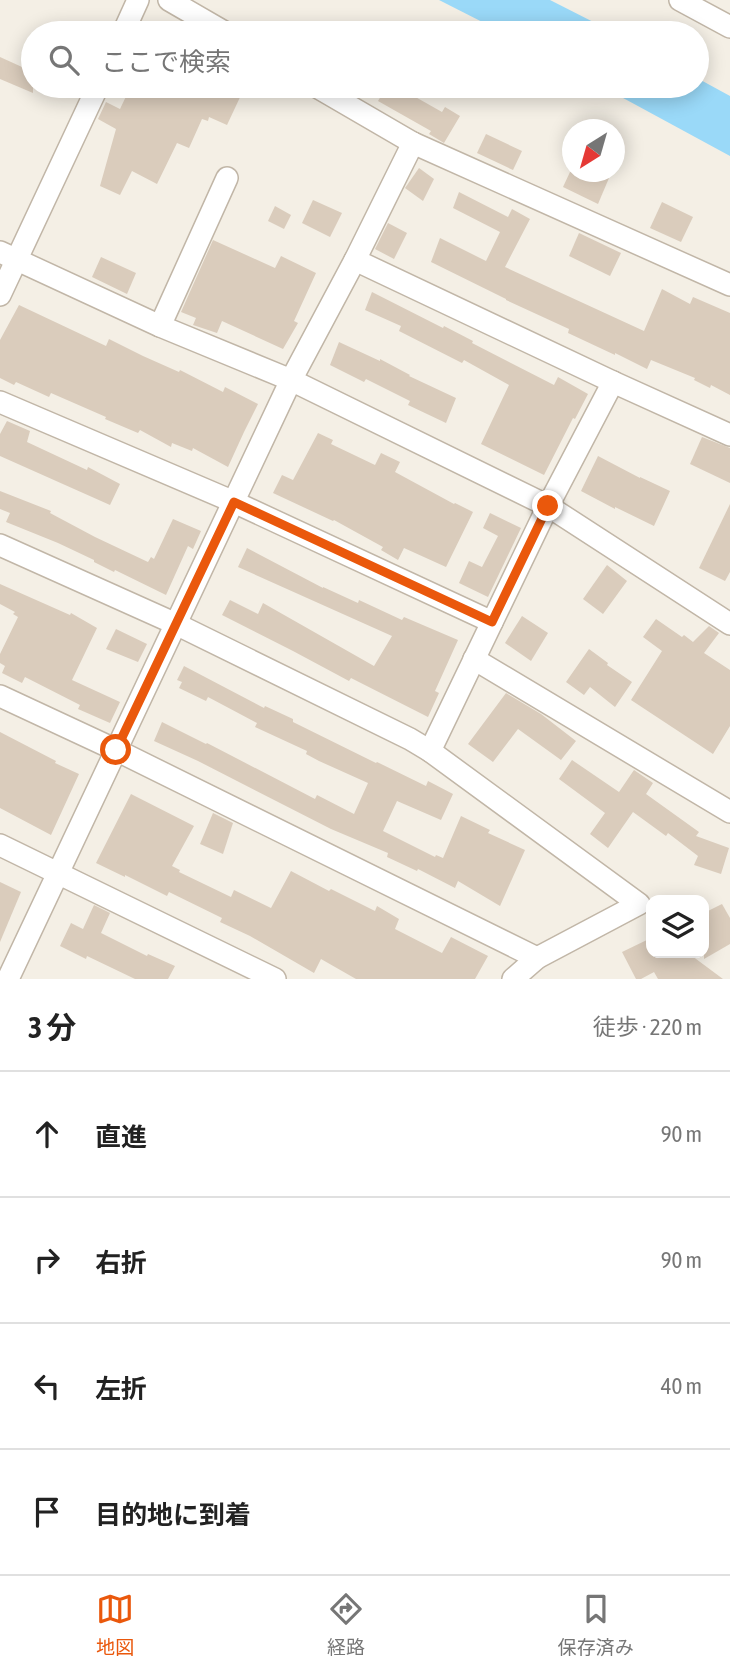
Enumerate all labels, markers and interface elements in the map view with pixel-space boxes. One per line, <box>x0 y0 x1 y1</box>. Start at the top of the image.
search box <box>21 21 709 98</box>
icon: search <box>45 41 83 79</box>
text: ここで検索 <box>101 47 231 77</box>
north arrow <box>562 119 625 182</box>
route end <box>532 490 563 521</box>
route start <box>100 734 131 765</box>
map controls <box>646 895 709 958</box>
button: layers <box>646 895 709 958</box>
text: 3 分 <box>28 1010 76 1044</box>
text: 徒歩 · 220 m <box>593 1014 702 1040</box>
icon: ahead <box>28 1115 66 1153</box>
text: 90 m <box>661 1121 702 1147</box>
text: 直進 <box>95 1122 147 1152</box>
icon: right <box>28 1241 66 1279</box>
text: 90 m <box>661 1247 702 1273</box>
text: 右折 <box>95 1248 147 1278</box>
icon: left <box>28 1367 66 1405</box>
text: 40 m <box>661 1373 702 1399</box>
text: 左折 <box>95 1374 147 1404</box>
icon: arrive <box>28 1493 66 1531</box>
text: 目的地に到着 <box>95 1500 251 1530</box>
tab: 地図 <box>96 1590 134 1659</box>
tab: 経路 <box>327 1590 365 1659</box>
tab: 保存済み <box>558 1590 634 1659</box>

